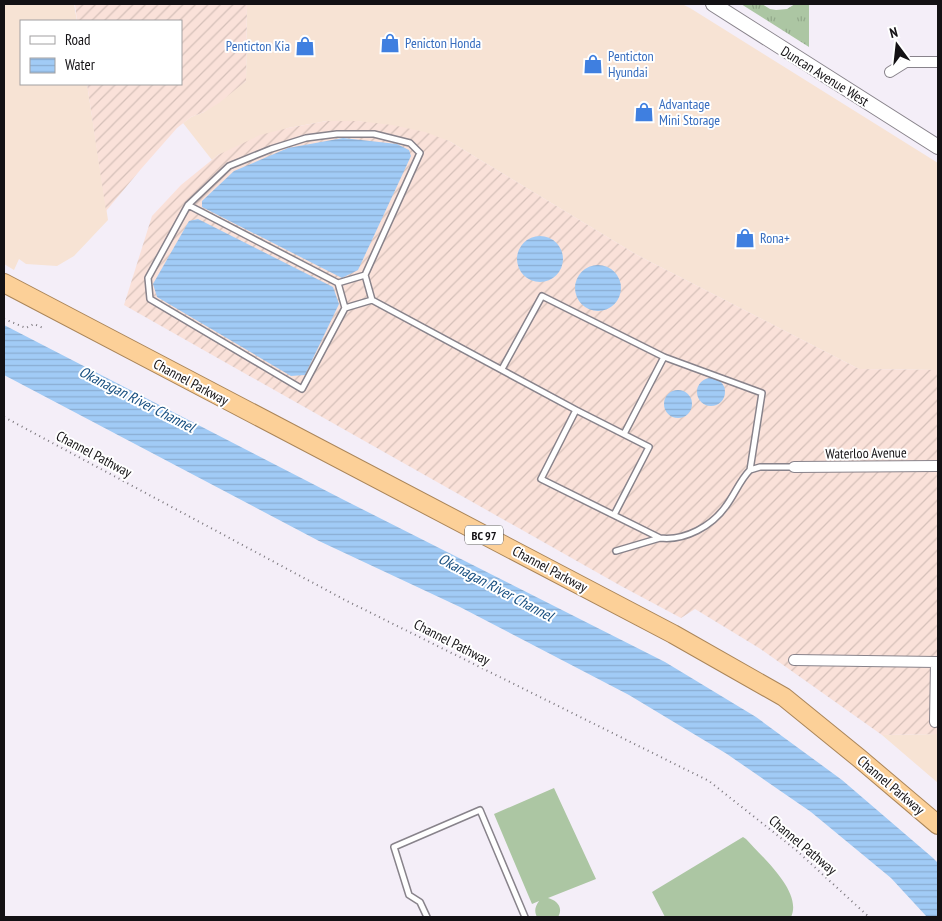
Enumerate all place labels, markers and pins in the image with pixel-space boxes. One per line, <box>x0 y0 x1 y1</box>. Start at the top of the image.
shop icon: Penicton Honda <box>379 32 401 54</box>
place label: Penicton Honda <box>405 34 481 52</box>
shop icon: Penticton Kia <box>294 35 316 57</box>
place label: Penticton Kia <box>226 37 290 55</box>
place label: Penticton Hyundai <box>608 47 654 81</box>
shop icon: Penticton Hyundai <box>582 53 604 75</box>
place label: Advantage Mini Storage <box>659 95 720 129</box>
shop icon: Advantage Mini Storage <box>633 101 655 123</box>
shop icon: Rona+ <box>734 227 756 249</box>
place label: Rona+ <box>760 229 790 247</box>

